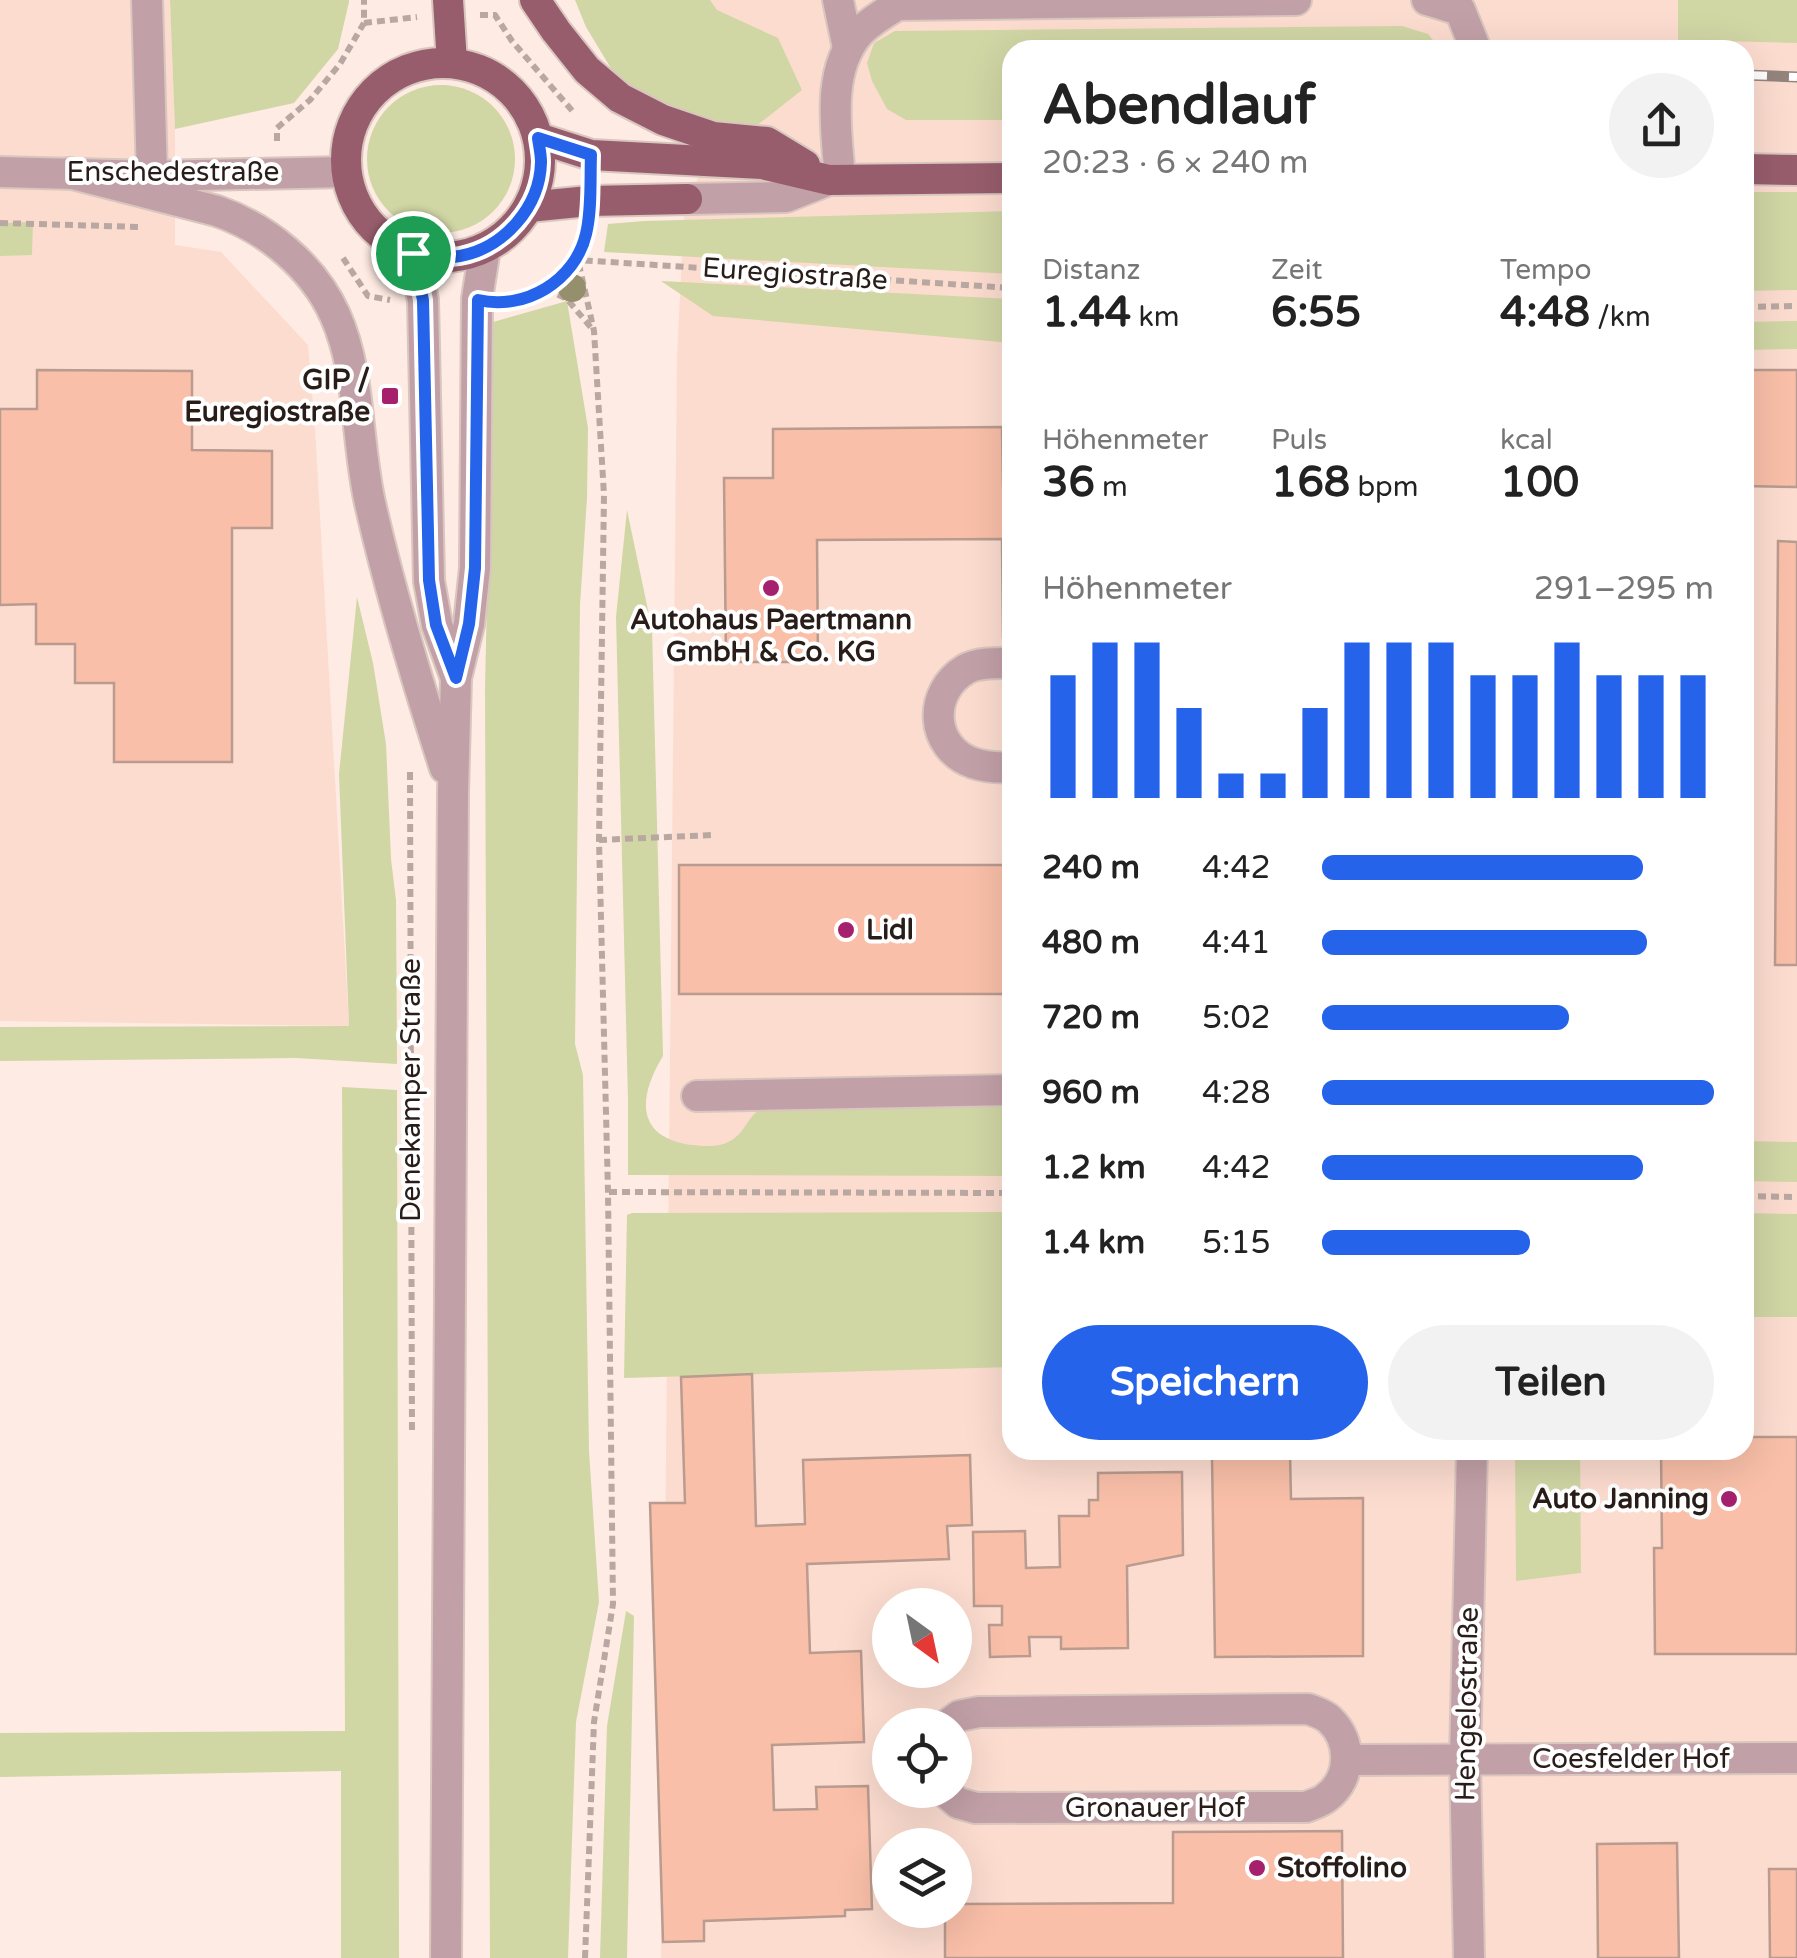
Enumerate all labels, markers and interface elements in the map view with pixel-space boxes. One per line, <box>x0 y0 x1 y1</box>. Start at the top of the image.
text: Abendlauf <box>1042 73 1316 139</box>
button: share <box>1609 73 1714 178</box>
text: 20:23 · 6 × 240 m <box>1042 144 1308 182</box>
street label: Enschedestraße <box>67 155 279 189</box>
pin <box>371 211 456 296</box>
icon: arrive <box>386 226 441 281</box>
street label: Euregiostraße <box>701 251 889 297</box>
text: Distanz <box>1042 253 1140 287</box>
text: Zeit <box>1271 253 1322 287</box>
text: Tempo <box>1500 253 1592 287</box>
text: 1.44 <box>1042 287 1131 338</box>
text: 6:55 <box>1271 287 1361 338</box>
text: 4:48 <box>1500 287 1590 338</box>
text: km <box>1131 300 1179 334</box>
text: /km <box>1590 300 1651 334</box>
place label: GIP / Euregiostraße <box>184 363 370 429</box>
marker: GIP / Euregiostraße <box>379 385 401 407</box>
text: Höhenmeter <box>1042 423 1208 457</box>
text: Puls <box>1271 423 1327 457</box>
text: kcal <box>1500 423 1553 457</box>
text: 36 <box>1042 457 1095 508</box>
text: 168 <box>1271 457 1350 508</box>
text: 100 <box>1500 457 1579 508</box>
text: m <box>1095 470 1128 504</box>
text: bpm <box>1350 470 1418 504</box>
text: Höhenmeter <box>1042 570 1232 608</box>
text: 291–295 m <box>1534 570 1714 608</box>
marker: Autohaus Paertmann GmbH & Co. KG <box>760 577 782 599</box>
place label: Autohaus Paertmann GmbH & Co. KG <box>630 603 912 669</box>
text: 240 m <box>1042 849 1140 887</box>
text: 4:42 <box>1202 849 1271 887</box>
place label: Lidl <box>866 913 914 947</box>
marker: Lidl <box>835 919 857 941</box>
text: 480 m <box>1042 924 1140 962</box>
text: 4:41 <box>1202 924 1271 962</box>
street label: Denekamper Straße <box>394 958 428 1222</box>
text: 720 m <box>1042 999 1140 1037</box>
text: 5:02 <box>1202 999 1271 1037</box>
text: 960 m <box>1042 1074 1140 1112</box>
text: 4:28 <box>1202 1074 1271 1112</box>
text: 1.2 km <box>1042 1149 1146 1187</box>
text: 4:42 <box>1202 1149 1271 1187</box>
text: 1.4 km <box>1042 1224 1145 1262</box>
text: 5:15 <box>1202 1224 1271 1262</box>
button: Speichern <box>1042 1325 1368 1440</box>
button: Teilen <box>1388 1325 1714 1440</box>
place label: Auto Janning <box>1532 1482 1709 1516</box>
marker: Auto Janning <box>1718 1488 1740 1510</box>
north arrow <box>872 1588 972 1688</box>
map controls <box>872 1588 972 1928</box>
street label: Hengelostraße <box>1448 1606 1486 1802</box>
button: locate <box>872 1708 972 1808</box>
street label: Coesfelder Hof <box>1532 1742 1730 1776</box>
street label: Gronauer Hof <box>1065 1791 1246 1825</box>
button: layers <box>872 1828 972 1928</box>
place label: Stoffolino <box>1277 1851 1407 1885</box>
marker: Stoffolino <box>1246 1857 1268 1879</box>

